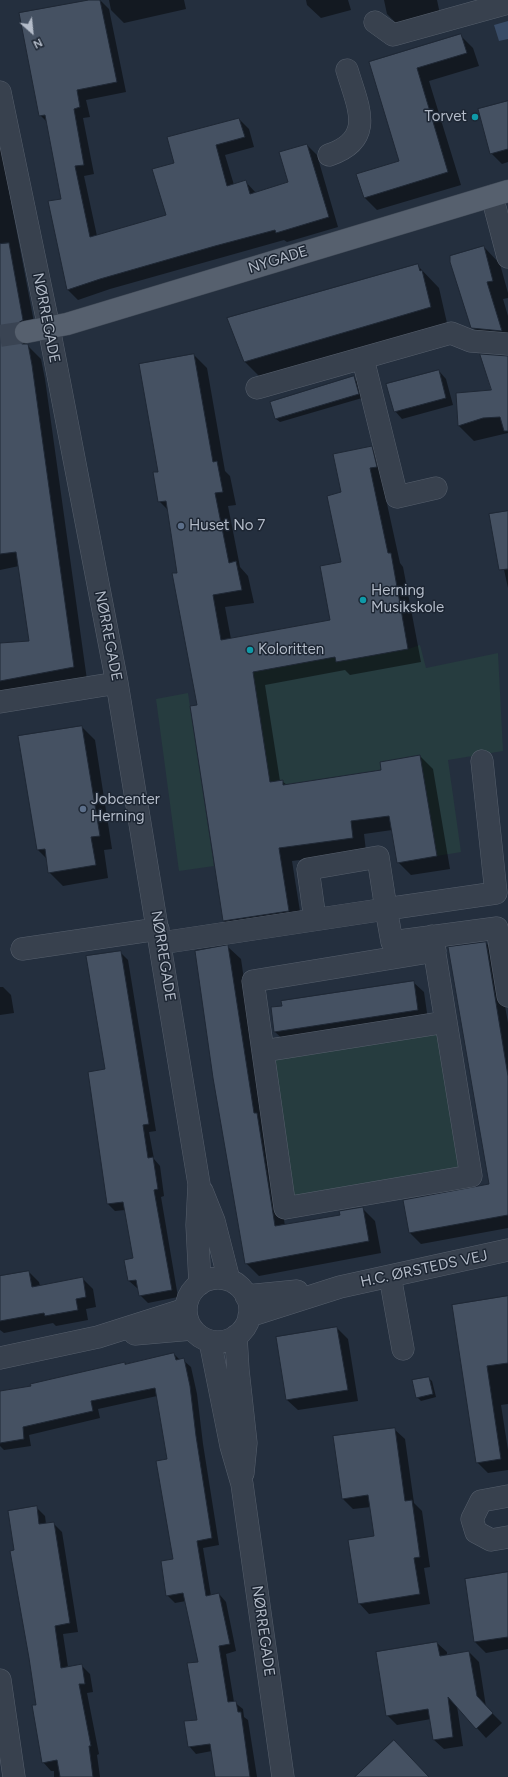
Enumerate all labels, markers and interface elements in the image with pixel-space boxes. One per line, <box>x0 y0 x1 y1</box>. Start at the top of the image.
north arrow <box>12 12 52 52</box>
text: N <box>31 35 44 51</box>
place label: Torvet <box>424 108 467 126</box>
marker: Torvet <box>470 112 480 122</box>
street label: NYGADE <box>246 242 310 278</box>
street label: NØRREGADE <box>28 271 64 365</box>
place label: Huset No 7 <box>189 517 265 535</box>
marker: Huset No 7 <box>176 521 186 531</box>
place label: Herning Musikskole <box>371 582 444 617</box>
street label: NØRREGADE <box>90 589 126 683</box>
marker: Herning Musikskole <box>358 595 368 605</box>
place label: Koloritten <box>258 641 324 659</box>
marker: Koloritten <box>245 645 255 655</box>
place label: Jobcenter Herning <box>91 791 160 826</box>
marker: Jobcenter Herning <box>78 804 88 814</box>
street label: NØRREGADE <box>147 909 179 1003</box>
street label: H.C. ØRSTEDS VEJ <box>359 1247 489 1291</box>
street label: NØRREGADE <box>248 1584 278 1678</box>

